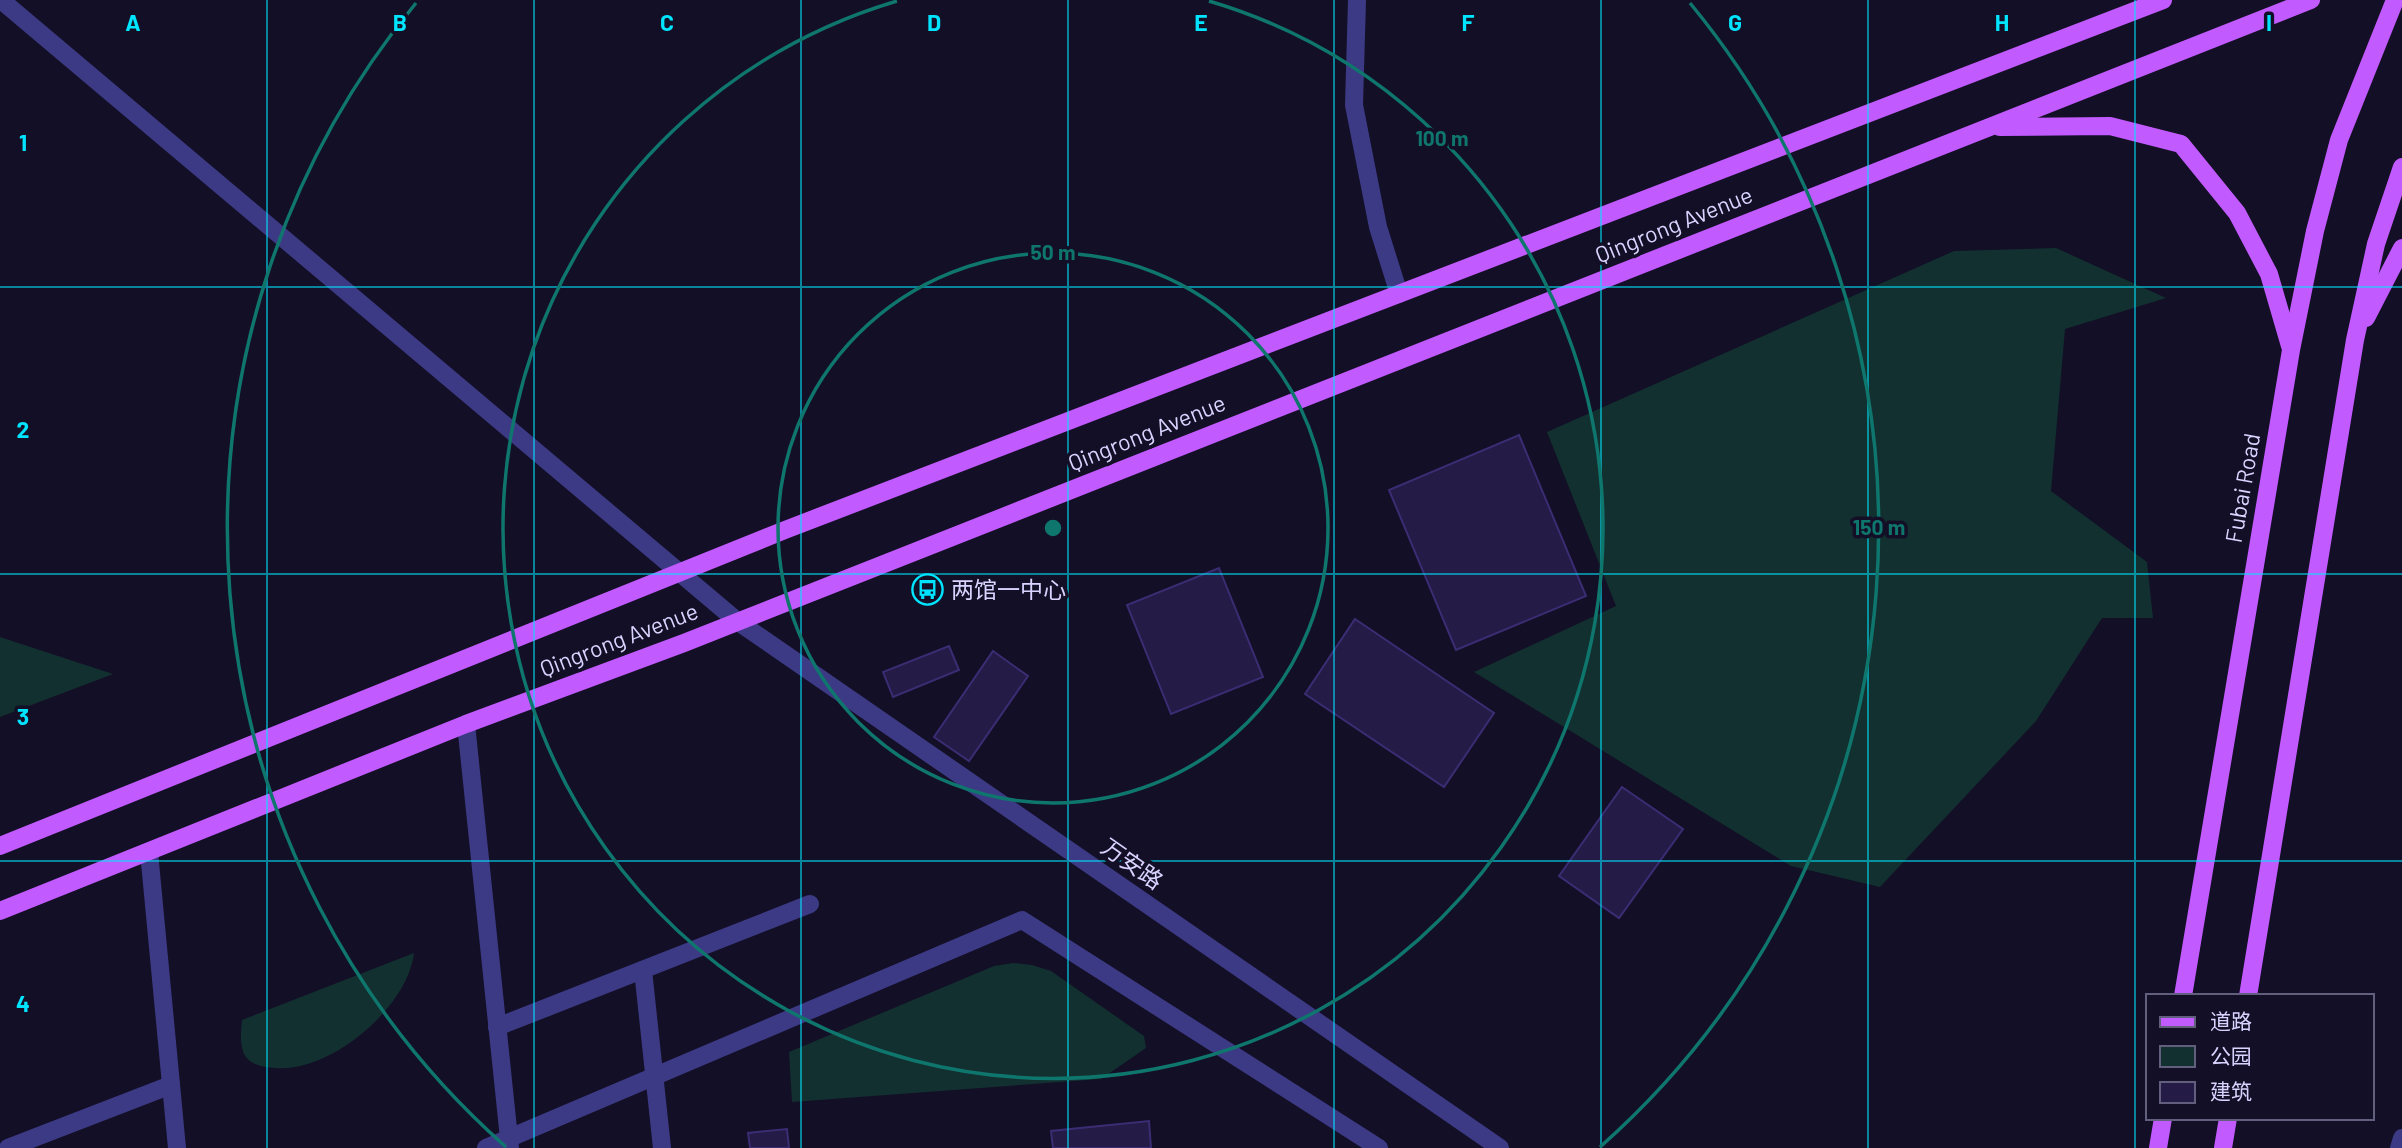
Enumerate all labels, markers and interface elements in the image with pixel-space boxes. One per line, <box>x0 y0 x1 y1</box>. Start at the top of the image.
text: A <box>125 8 141 36</box>
text: B <box>393 8 407 36</box>
text: C <box>660 8 674 36</box>
text: D <box>927 8 941 36</box>
text: E <box>1194 8 1208 36</box>
text: F <box>1462 8 1475 36</box>
text: G <box>1728 8 1742 36</box>
text: H <box>1995 8 2009 36</box>
text: I <box>2266 8 2272 36</box>
text: 100 m <box>1415 125 1469 150</box>
text: 1 <box>19 128 27 156</box>
street label: Qingrong Avenue <box>1591 180 1756 268</box>
text: 50 m <box>1030 239 1076 264</box>
street label: Qingrong Avenue <box>1064 388 1229 476</box>
text: 2 <box>17 415 29 443</box>
street label: Fubai Road <box>2219 431 2265 545</box>
text: 150 m <box>1853 514 1905 539</box>
centre of rings <box>1041 516 1065 540</box>
bus stop icon: 两馆一中心 <box>911 573 945 607</box>
place label: 两馆一中心 <box>951 575 1066 603</box>
street label: Qingrong Avenue <box>536 596 702 682</box>
text: 3 <box>17 702 29 730</box>
street label: 万安路 <box>1096 832 1169 894</box>
text: 4 <box>16 989 30 1017</box>
legend <box>2146 994 2374 1120</box>
text: 道路 <box>2210 1008 2252 1033</box>
text: 公园 <box>2210 1043 2252 1068</box>
text: 建筑 <box>2210 1078 2252 1103</box>

